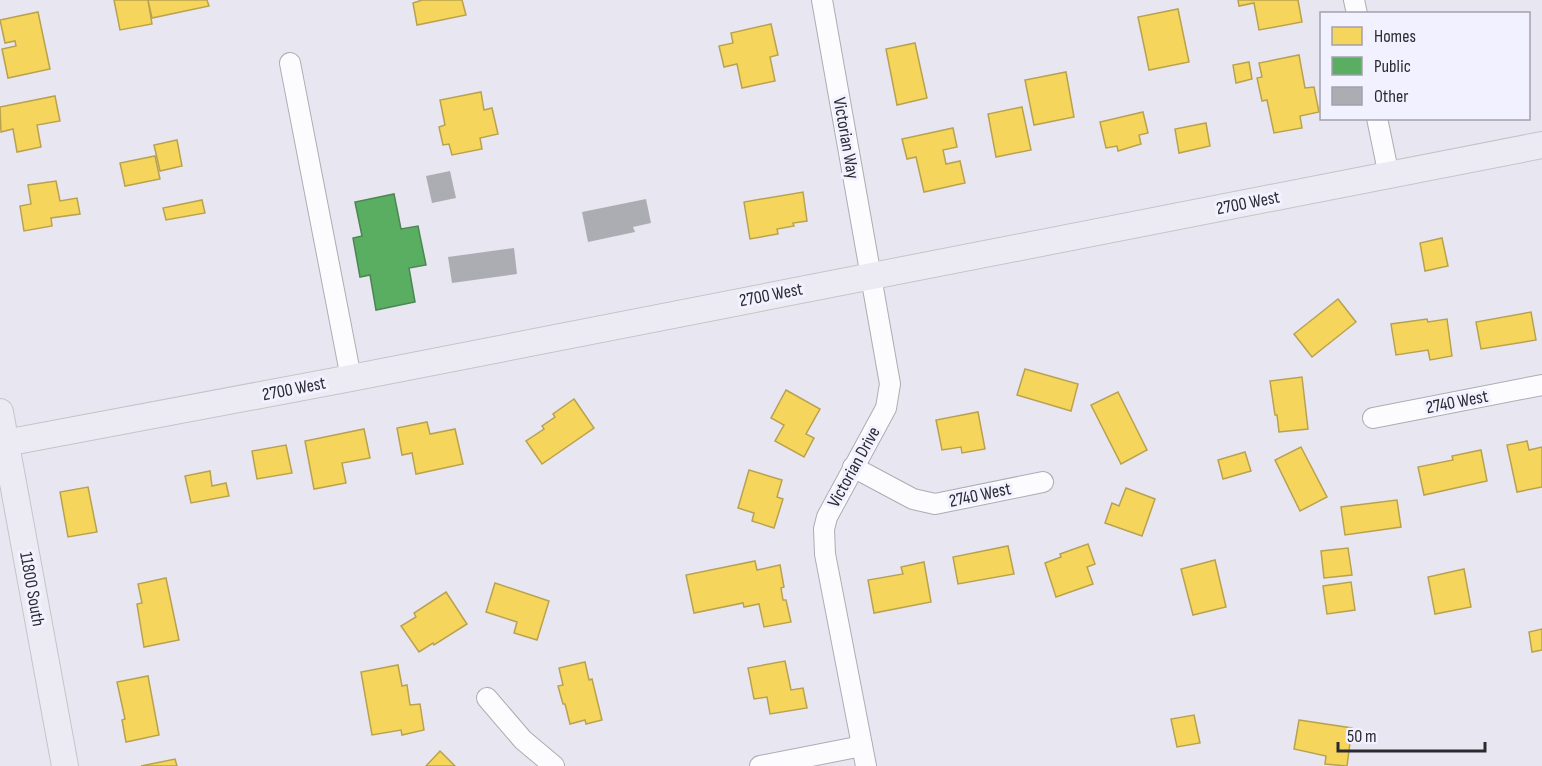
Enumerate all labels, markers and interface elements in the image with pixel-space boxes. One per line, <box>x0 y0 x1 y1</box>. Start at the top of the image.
legend <box>1320 12 1530 120</box>
text: Homes <box>1374 26 1416 47</box>
text: Public <box>1374 56 1411 77</box>
text: Other <box>1374 86 1408 107</box>
street label: Victorian Way <box>829 96 863 180</box>
street label: 2700 West <box>1215 186 1282 219</box>
street label: 2700 West <box>738 278 805 311</box>
street label: 2700 West <box>261 372 328 405</box>
street label: 2740 West <box>1424 386 1490 418</box>
street label: Victorian Drive <box>823 423 885 511</box>
street label: 2740 West <box>947 478 1013 512</box>
street label: 11800 South <box>15 550 49 628</box>
scale bar <box>1338 715 1485 753</box>
text: 50 m <box>1347 726 1377 747</box>

